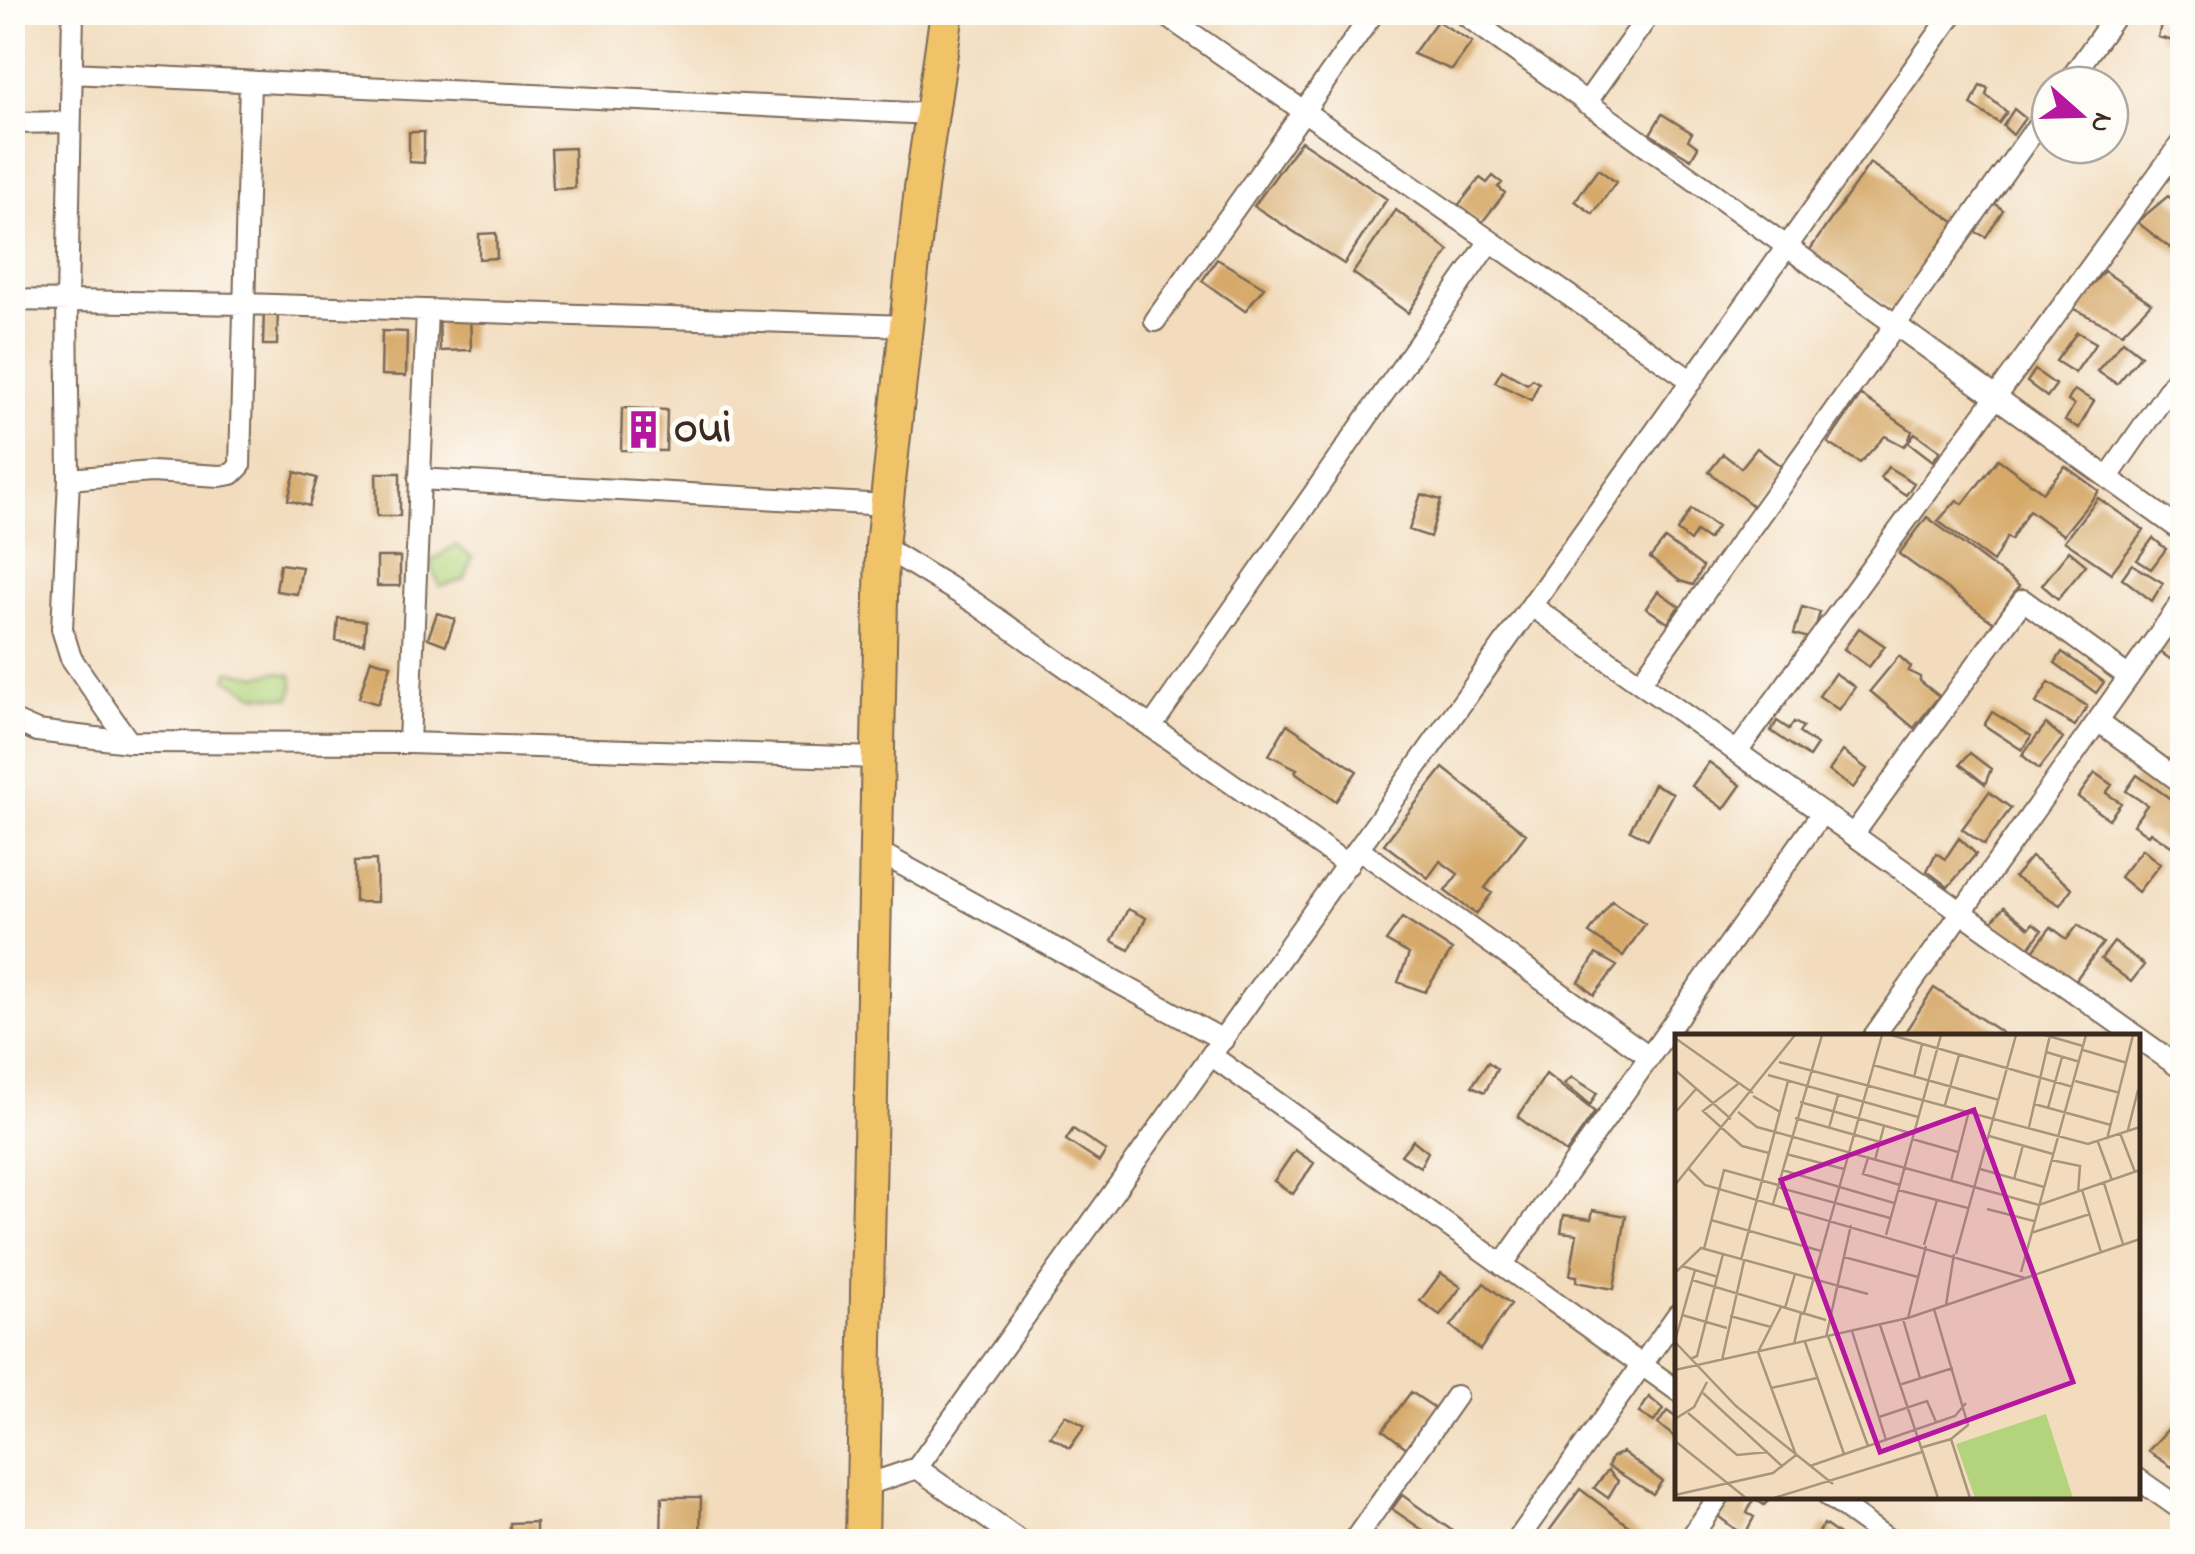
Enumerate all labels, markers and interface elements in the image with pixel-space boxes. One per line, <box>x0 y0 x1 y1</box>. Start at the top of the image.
north arrow <box>2030 65 2130 165</box>
text: N <box>2078 106 2123 138</box>
place label: oui <box>674 397 731 463</box>
building icon: oui <box>623 409 665 451</box>
inset map <box>1675 1034 2140 1499</box>

